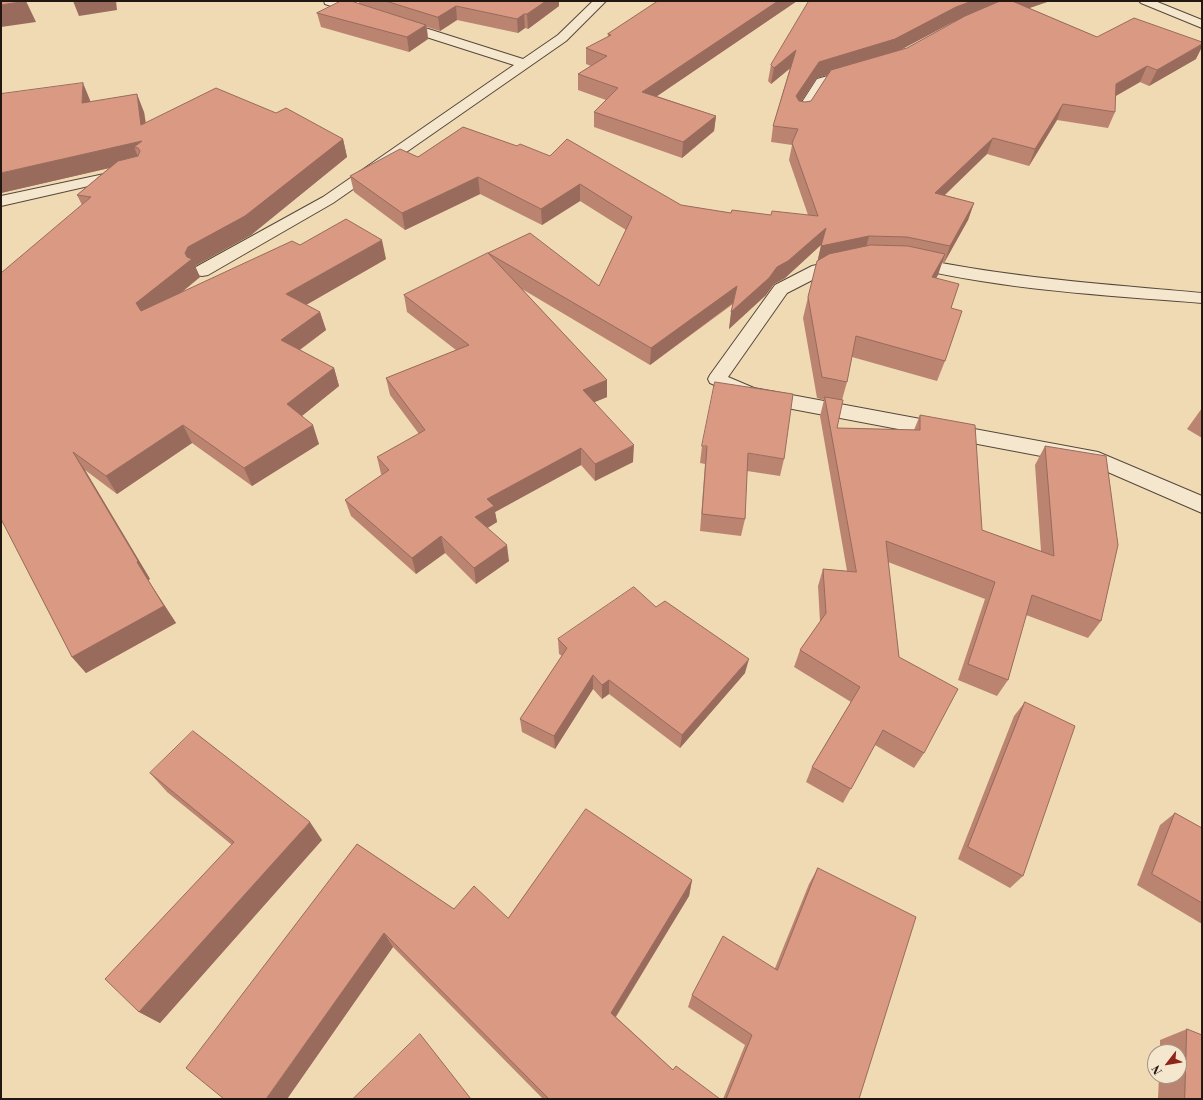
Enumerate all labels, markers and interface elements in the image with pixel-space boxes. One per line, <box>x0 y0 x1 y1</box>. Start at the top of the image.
north arrow <box>1147 1044 1187 1084</box>
text: N <box>1149 1062 1166 1077</box>

